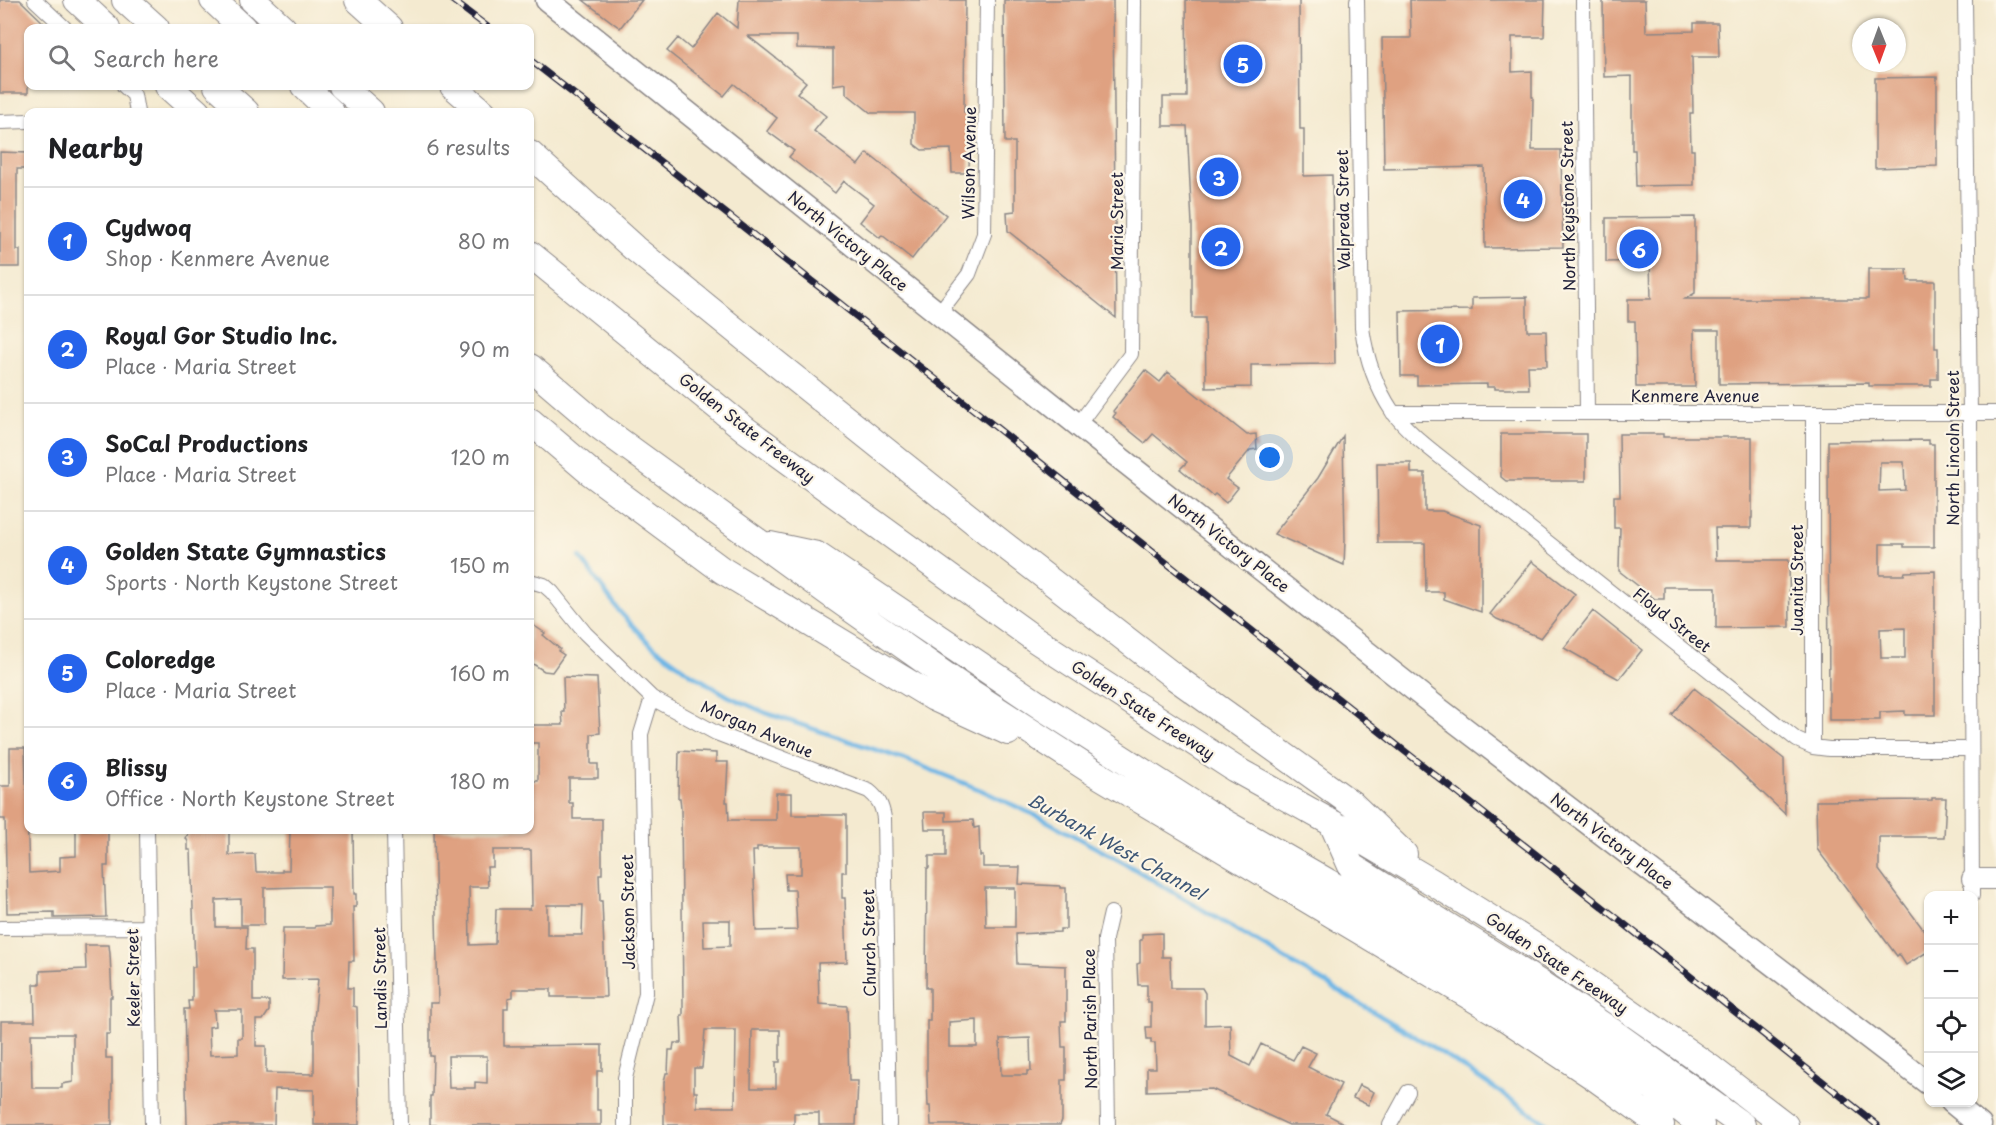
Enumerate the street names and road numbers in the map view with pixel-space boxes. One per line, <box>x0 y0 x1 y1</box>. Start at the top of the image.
street label: Wilson Avenue <box>955 106 981 220</box>
street label: North Keystone Street <box>1554 120 1580 291</box>
street label: Valpreda Street <box>1329 149 1355 271</box>
street label: Maria Street <box>1104 171 1128 270</box>
street label: North Victory Place <box>783 184 914 296</box>
street label: Golden State Freeway <box>674 366 821 488</box>
street label: North Lincoln Street <box>1940 370 1964 526</box>
street label: Kenmere Avenue <box>1630 383 1760 407</box>
street label: North Victory Place <box>1164 487 1295 597</box>
street label: Juanita Street <box>1784 524 1808 636</box>
street label: Floyd Street <box>1628 581 1717 658</box>
street label: Golden State Freeway <box>1067 654 1220 765</box>
street label: Morgan Avenue <box>697 694 817 763</box>
street label: North Victory Place <box>1546 786 1679 894</box>
street label: Jackson Street <box>614 854 640 970</box>
street label: Church Street <box>855 888 881 997</box>
street label: Golden State Freeway <box>1482 905 1634 1019</box>
street label: Landis Street <box>366 926 392 1029</box>
street label: Keeler Street <box>119 928 145 1028</box>
street label: North Parish Place <box>1076 949 1102 1089</box>

